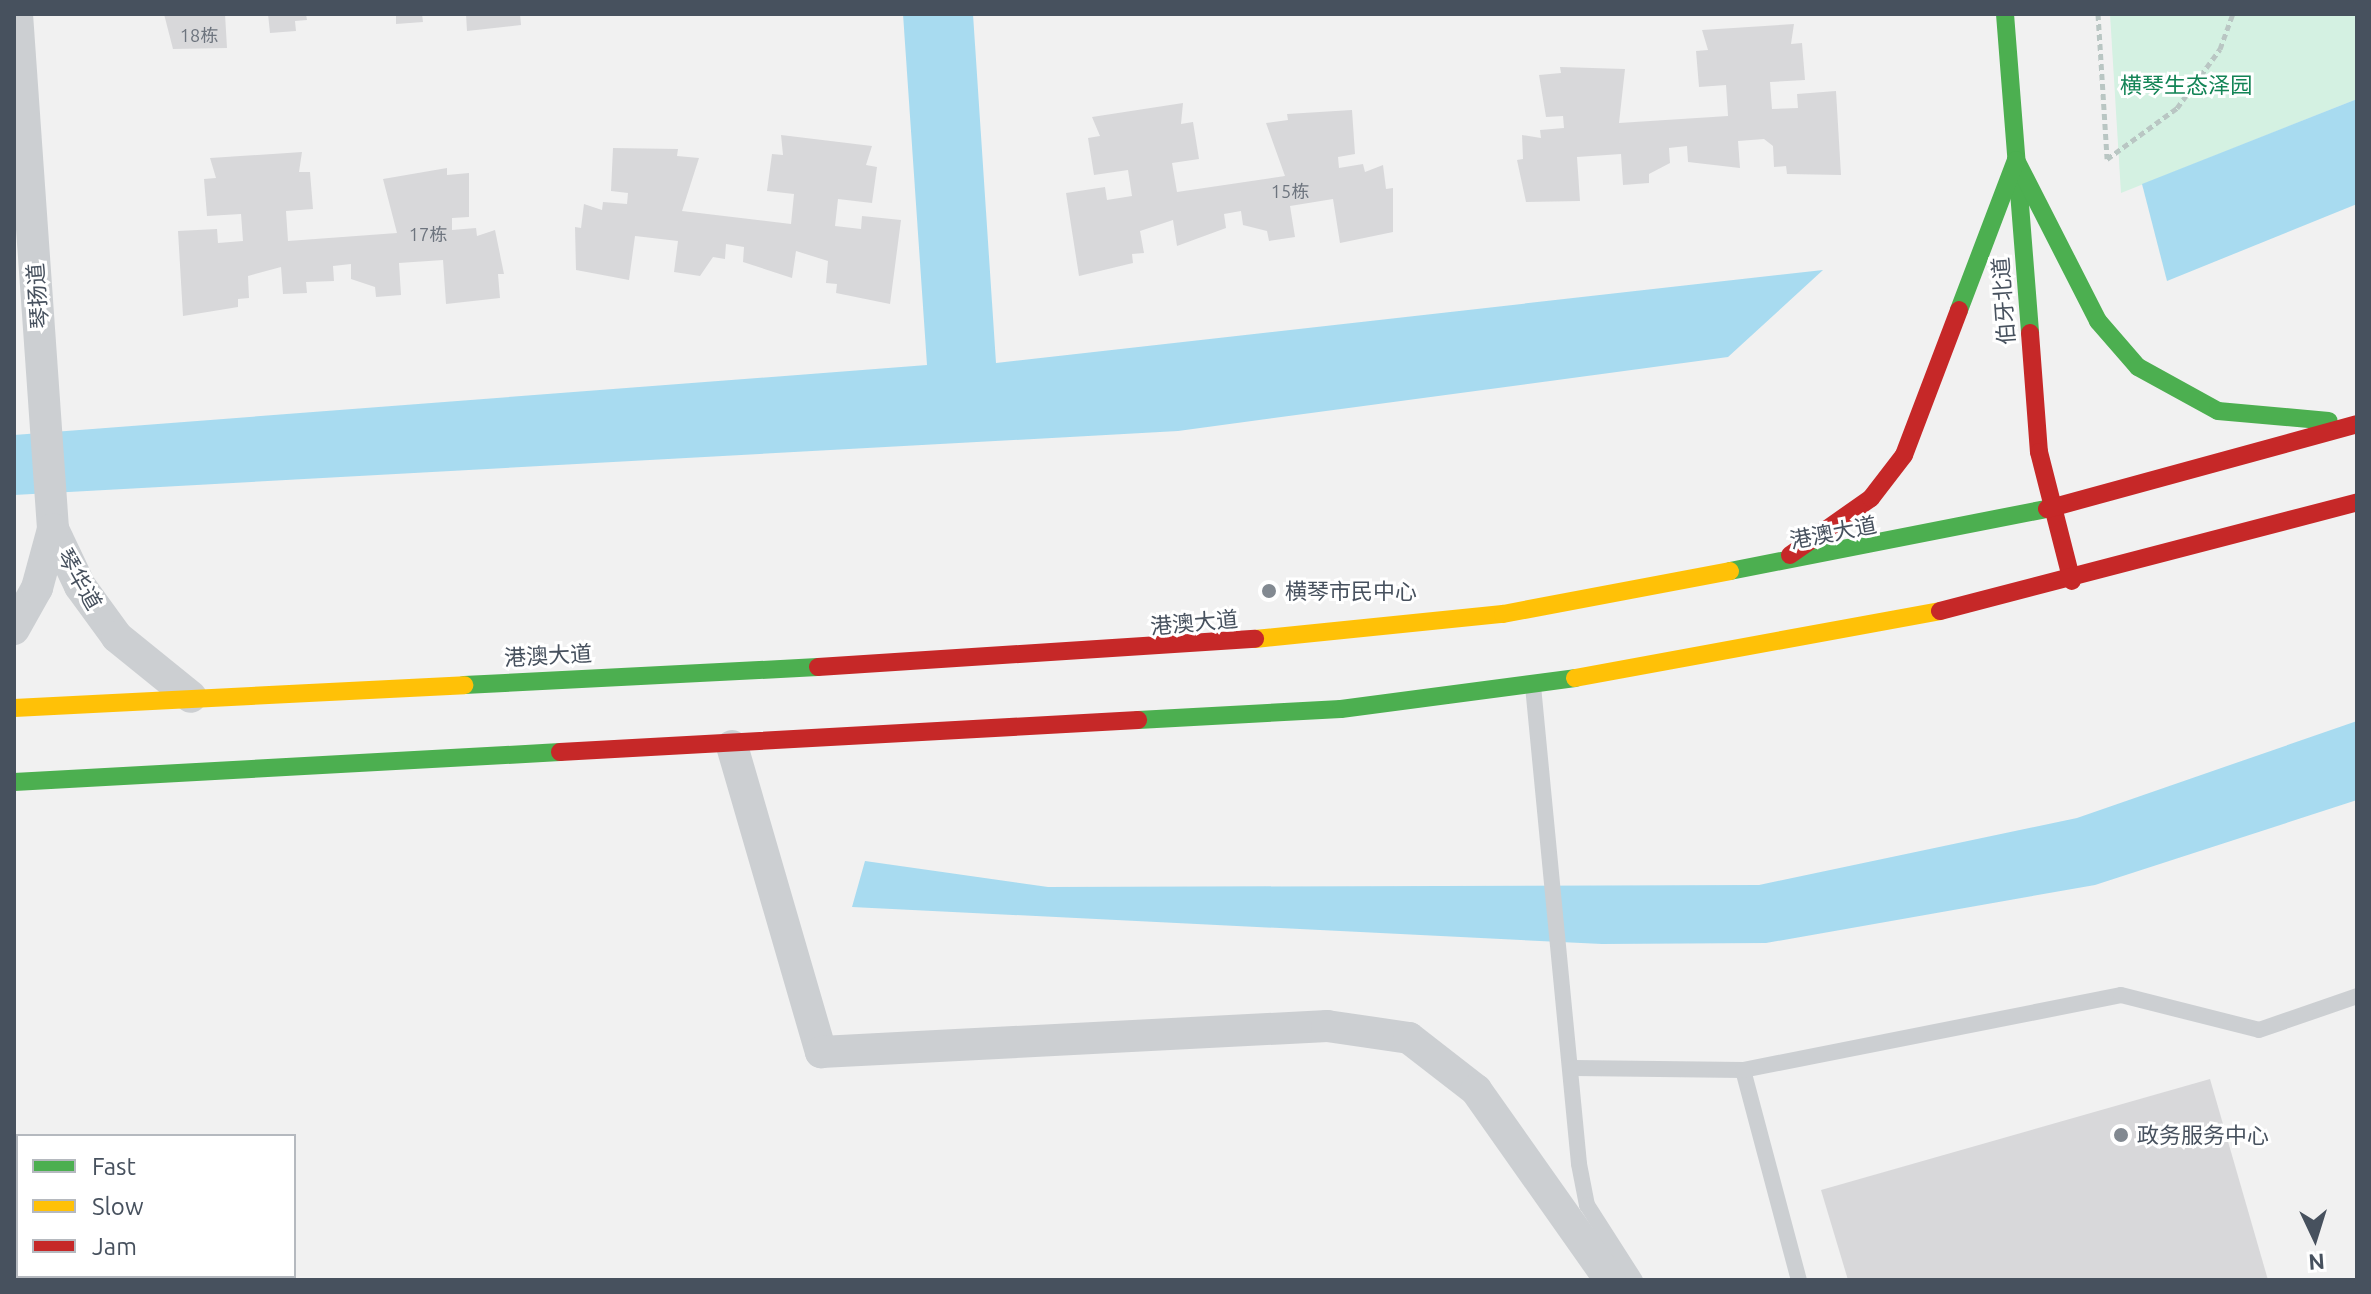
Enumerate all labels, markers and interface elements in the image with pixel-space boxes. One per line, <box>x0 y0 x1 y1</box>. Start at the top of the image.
house number: 18栋 <box>180 24 218 46</box>
park label: 横琴生态泽园 <box>2120 72 2252 98</box>
house number: 15栋 <box>1271 180 1309 202</box>
house number: 17栋 <box>409 223 447 245</box>
street label: 伯牙北道 <box>1987 256 2019 346</box>
street label: 琴扬道 <box>22 262 52 330</box>
street label: 港澳大道 <box>1787 511 1879 553</box>
street label: 琴华道 <box>52 544 108 614</box>
place label: 横琴市民中心 <box>1285 578 1417 604</box>
marker: 横琴市民中心 <box>1260 582 1278 600</box>
street label: 港澳大道 <box>1149 605 1239 639</box>
street label: 港澳大道 <box>503 640 593 670</box>
place label: 政务服务中心 <box>2137 1122 2269 1148</box>
marker: 政务服务中心 <box>2112 1126 2130 1144</box>
legend <box>16 1134 296 1278</box>
text: Fast <box>92 1153 136 1180</box>
text: Slow <box>92 1193 144 1220</box>
north arrow <box>2275 1198 2355 1278</box>
text: Jam <box>92 1233 137 1260</box>
text: N <box>2308 1249 2326 1275</box>

